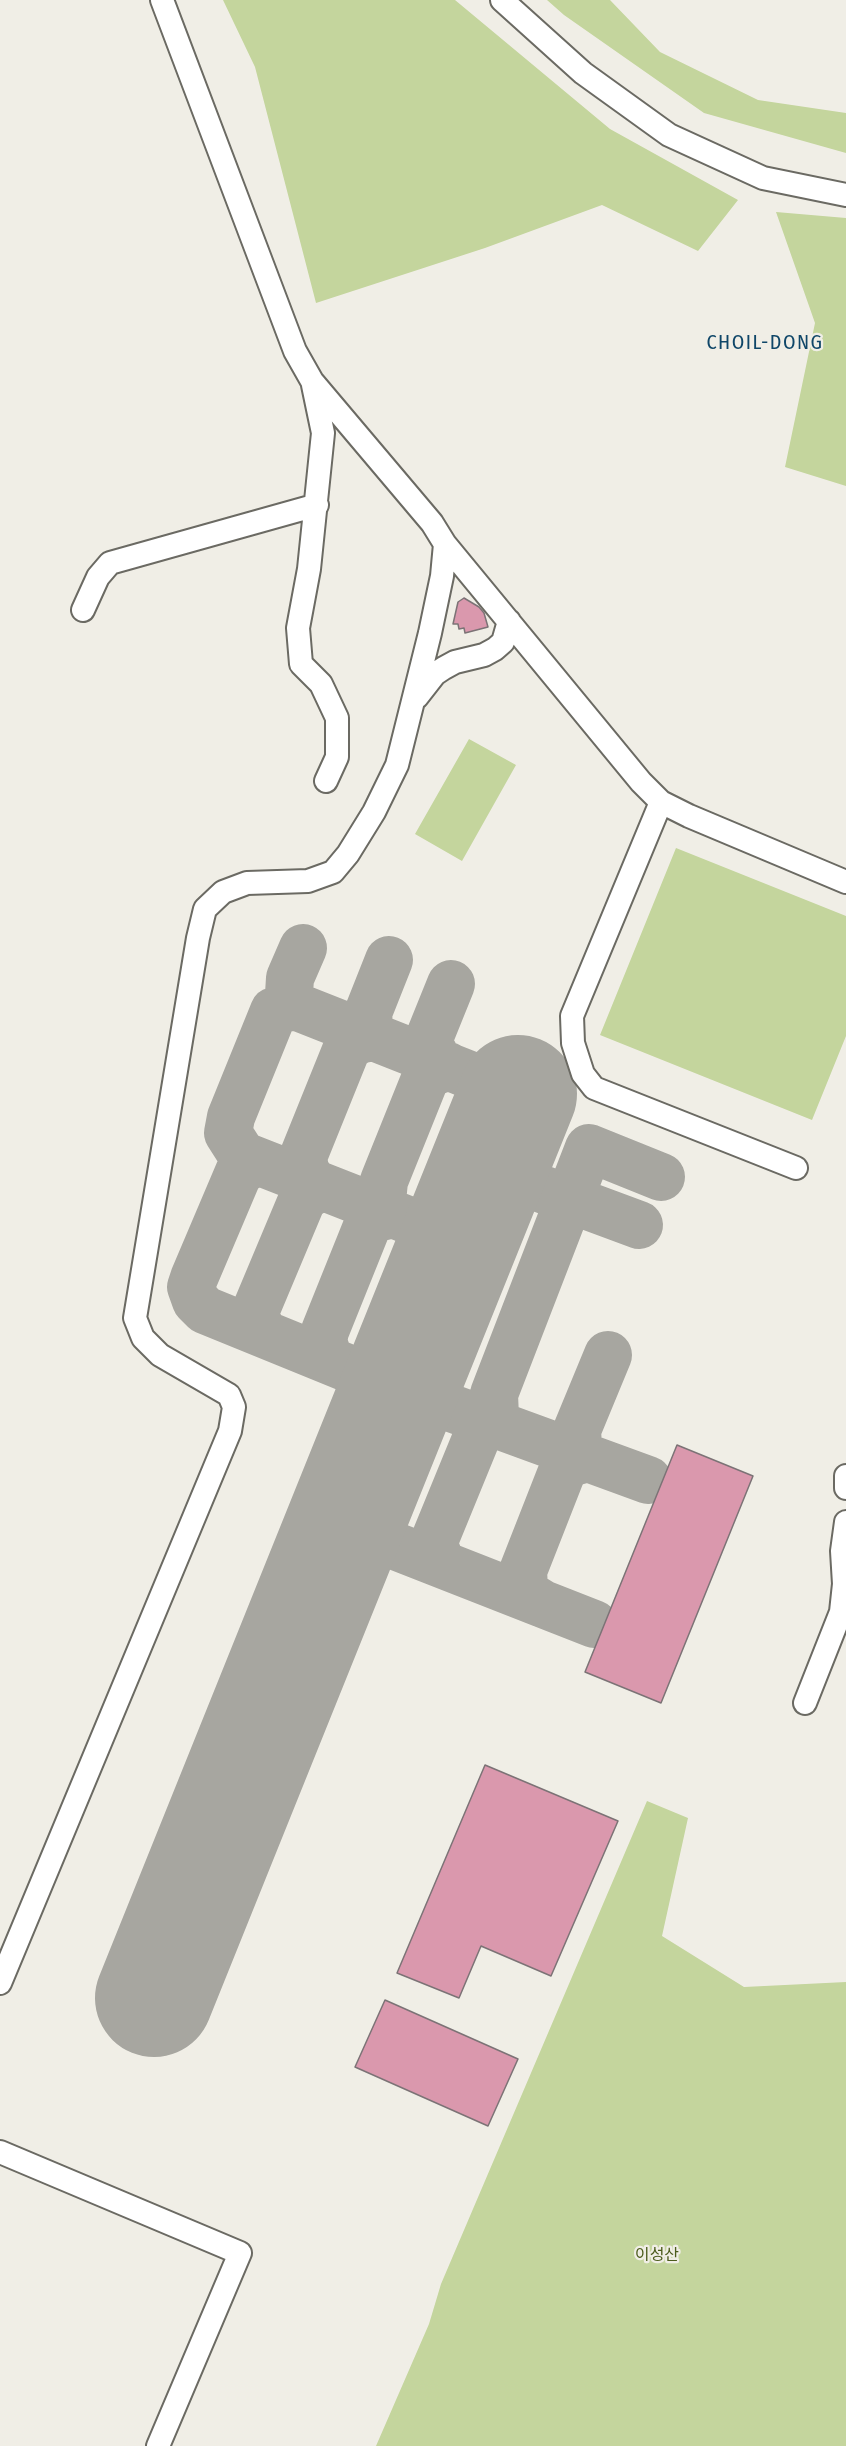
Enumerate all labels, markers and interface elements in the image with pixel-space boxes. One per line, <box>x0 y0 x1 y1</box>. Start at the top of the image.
district label: CHOIL-DONG <box>706 331 824 355</box>
park label: 이성산 <box>635 2246 679 2266</box>

